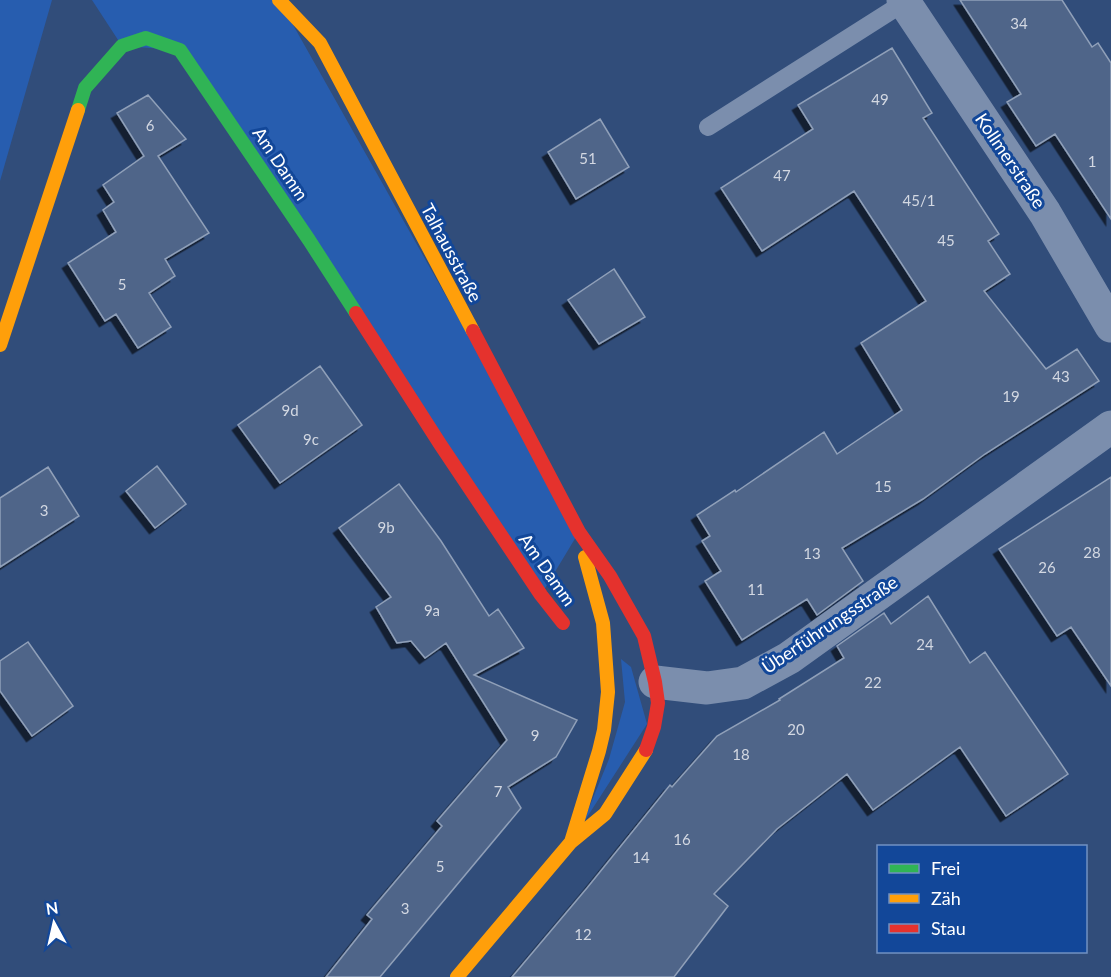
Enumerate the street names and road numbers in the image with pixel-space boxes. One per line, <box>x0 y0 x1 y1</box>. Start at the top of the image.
street label: Kollmerstraße <box>971 109 1051 212</box>
street label: Am Damm <box>248 123 313 204</box>
street label: Talhausstraße <box>417 200 487 305</box>
street label: Am Damm <box>515 529 581 610</box>
street label: Überführungsstraße <box>757 571 901 678</box>

